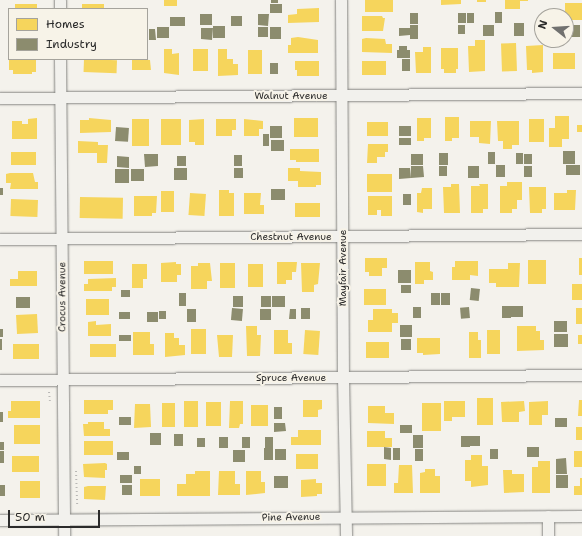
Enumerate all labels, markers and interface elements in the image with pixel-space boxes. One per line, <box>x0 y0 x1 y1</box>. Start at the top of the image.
legend <box>8 8 148 60</box>
north arrow <box>534 8 574 48</box>
text: Homes <box>46 16 85 32</box>
text: N <box>535 18 551 31</box>
text: Industry <box>46 36 97 52</box>
street label: Walnut Avenue <box>254 90 328 102</box>
street label: Mayfair Avenue <box>337 230 349 306</box>
street label: Chestnut Avenue <box>250 231 332 243</box>
street label: Crocus Avenue <box>56 262 68 332</box>
street label: Spruce Avenue <box>256 372 326 384</box>
scale bar <box>10 502 102 528</box>
text: 50 m <box>15 509 45 525</box>
street label: Pine Avenue <box>261 510 321 524</box>

